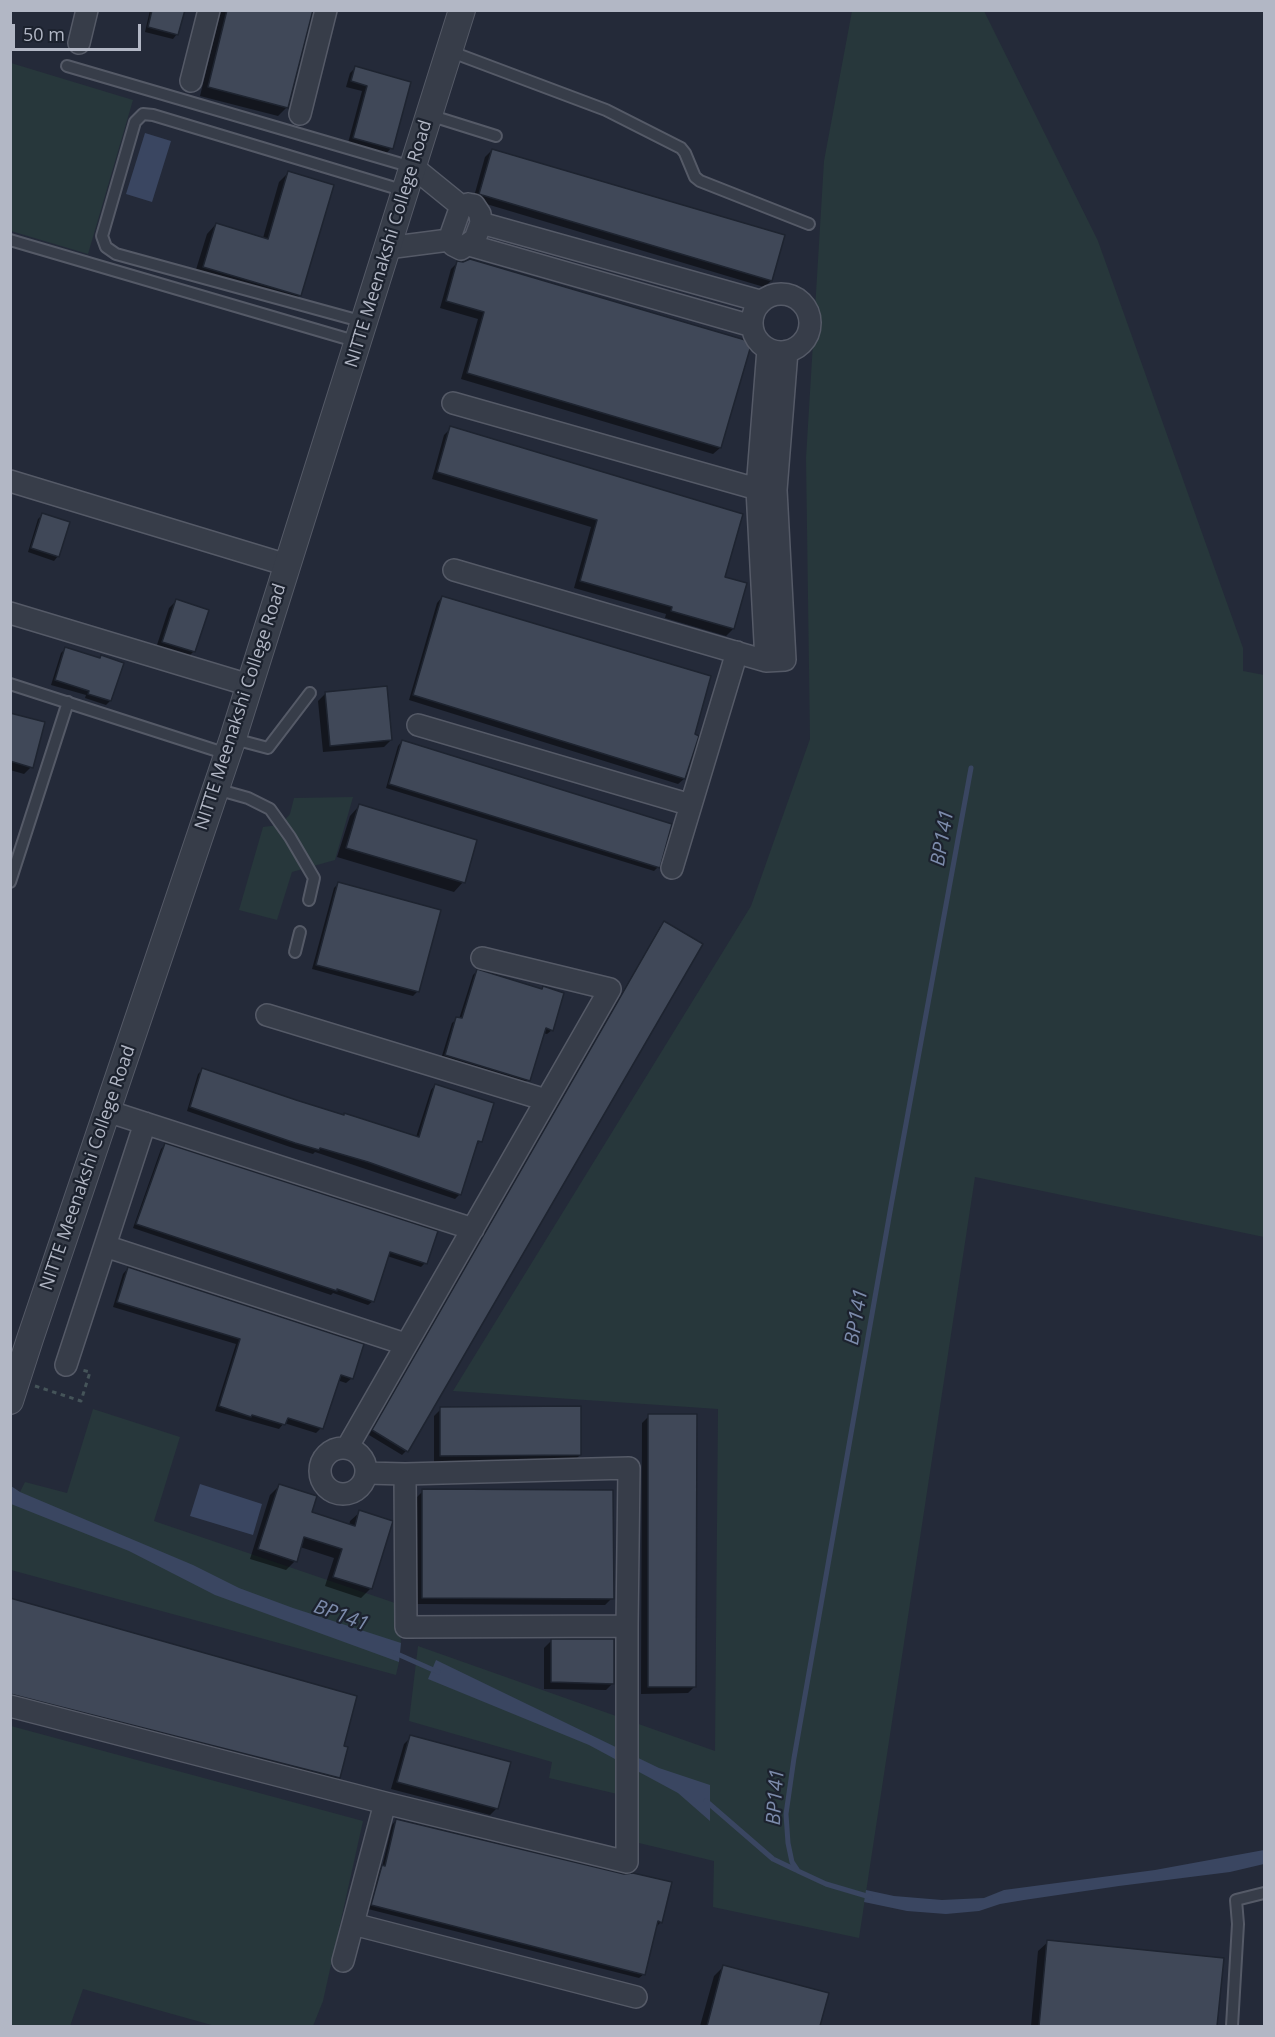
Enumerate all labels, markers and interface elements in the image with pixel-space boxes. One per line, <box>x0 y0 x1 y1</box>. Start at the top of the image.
scale bar <box>15 12 144 50</box>
text: 50 m <box>23 22 65 46</box>
street label: NITTE Meenakshi College Road <box>341 118 437 370</box>
street label: NITTE Meenakshi College Road <box>191 581 291 833</box>
water label: BP141 <box>926 808 960 868</box>
street label: NITTE Meenakshi College Road <box>36 1043 140 1293</box>
water label: BP141 <box>840 1287 874 1347</box>
water label: BP141 <box>310 1595 372 1637</box>
water label: BP141 <box>762 1768 790 1826</box>

